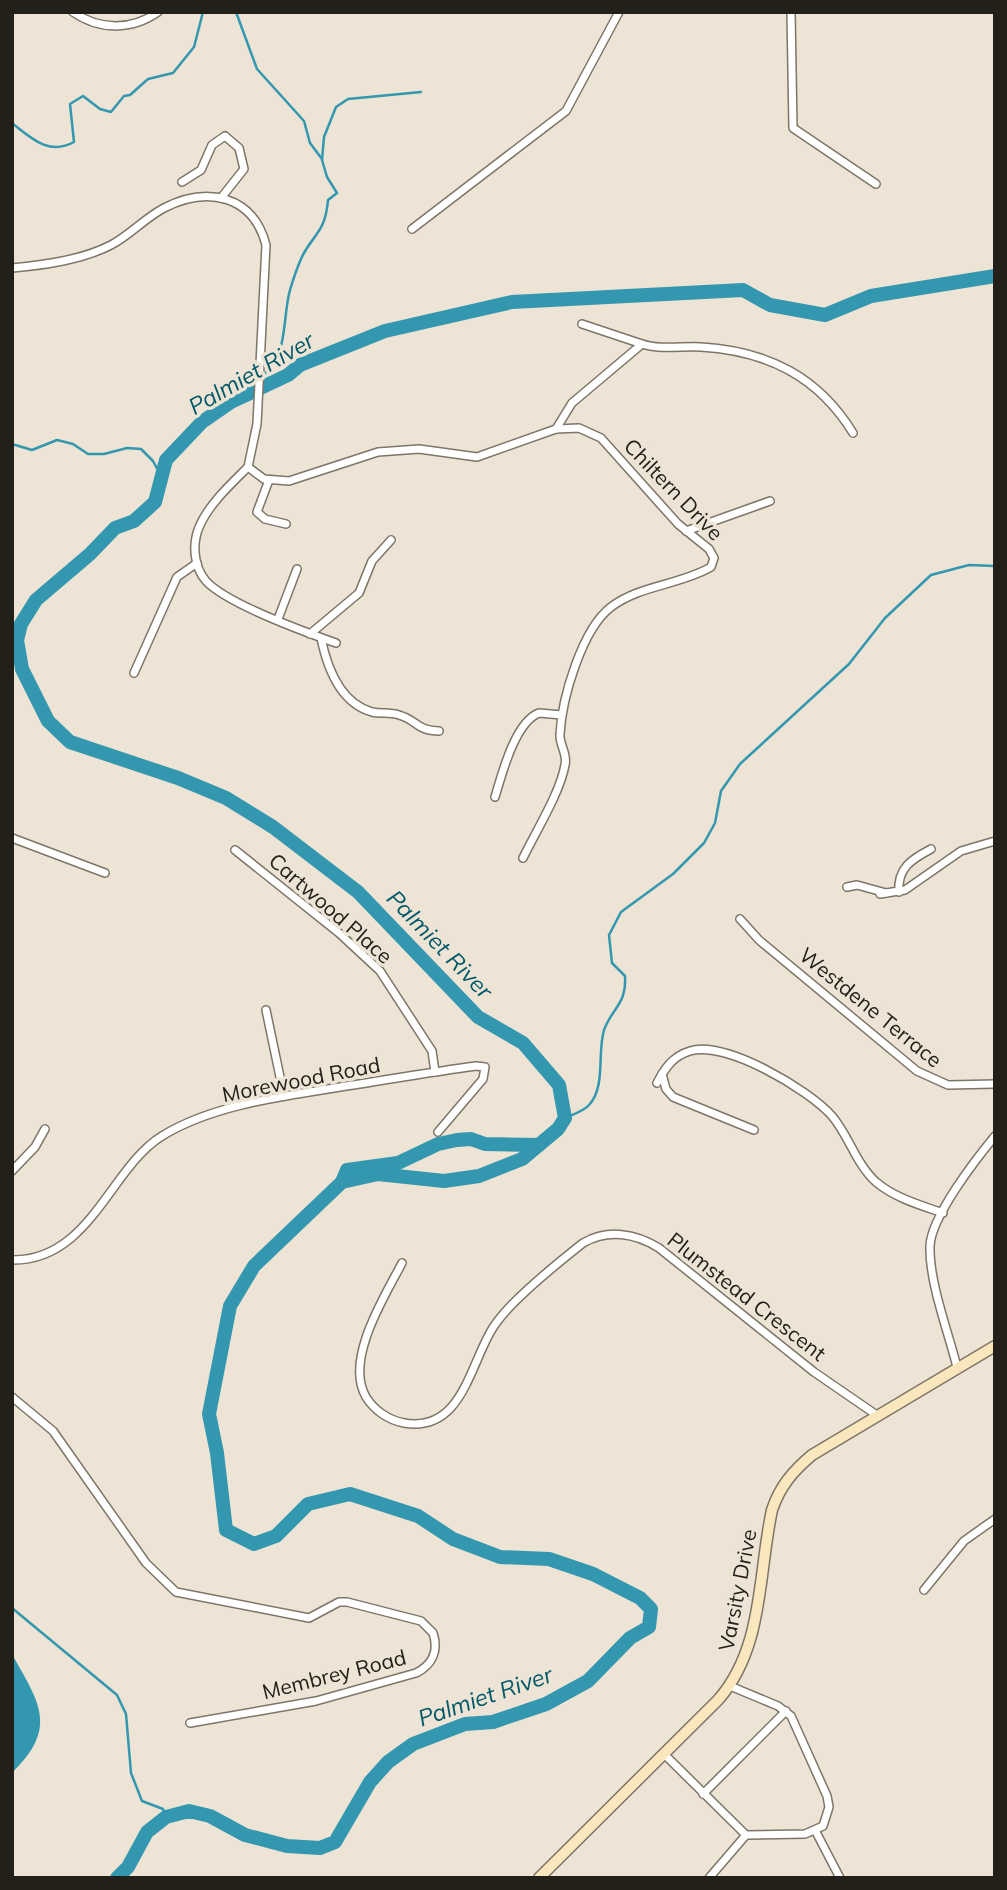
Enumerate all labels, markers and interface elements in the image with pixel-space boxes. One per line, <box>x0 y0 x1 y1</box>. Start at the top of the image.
water label: Palmiet River <box>183 325 320 421</box>
street label: Chiltern Drive <box>619 433 729 545</box>
street label: Cartwood Place <box>264 847 398 969</box>
water label: Palmiet River <box>381 883 500 1006</box>
street label: Westdene Terrace <box>794 941 948 1073</box>
street label: Morewood Road <box>220 1051 382 1107</box>
street label: Plumstead Crescent <box>663 1226 831 1366</box>
street label: Varsity Drive <box>712 1527 762 1653</box>
street label: Membrey Road <box>259 1644 409 1704</box>
water label: Palmiet River <box>414 1659 558 1733</box>

